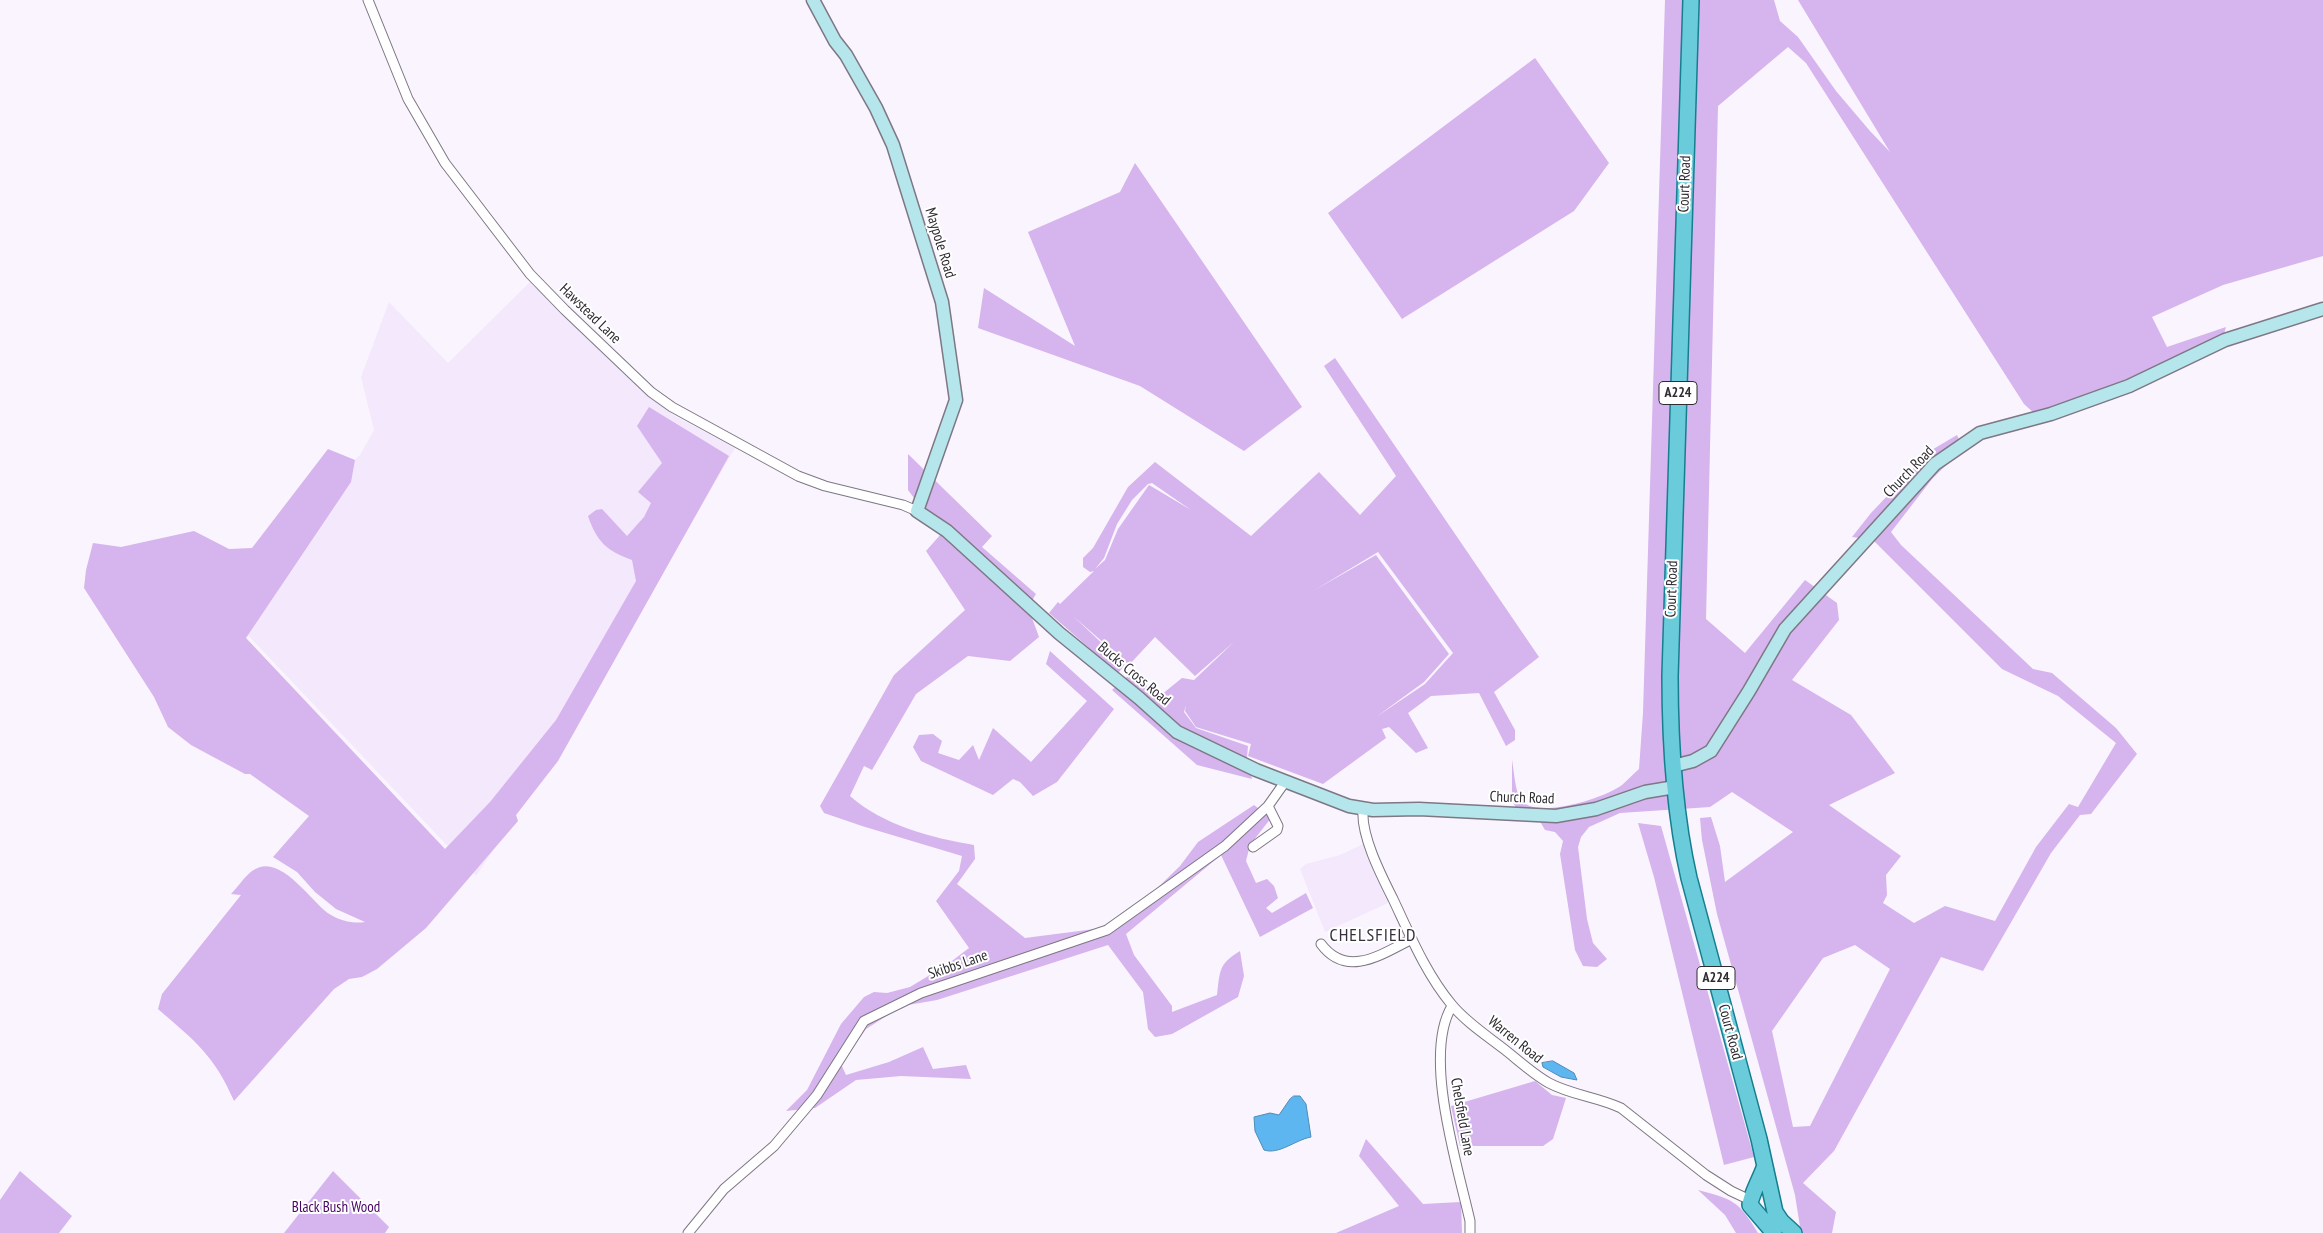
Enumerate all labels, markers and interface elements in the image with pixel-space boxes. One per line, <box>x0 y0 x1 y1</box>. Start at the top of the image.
street label: Court Road <box>1675 155 1695 213</box>
street label: Maypole Road <box>921 206 959 280</box>
street label: Hawstead Lane <box>555 280 625 348</box>
road number: A224 <box>1659 382 1697 404</box>
street label: Church Road <box>1880 442 1938 502</box>
street label: Court Road <box>1662 560 1682 618</box>
street label: Bucks Cross Road <box>1094 638 1174 710</box>
street label: Church Road <box>1489 788 1555 808</box>
district label: CHELSFIELD <box>1328 925 1418 947</box>
street label: Skibbs Lane <box>926 946 990 984</box>
road number: A224 <box>1697 966 1735 990</box>
street label: Court Road <box>1714 1002 1746 1062</box>
street label: Warren Road <box>1484 1012 1546 1068</box>
street label: Chelsfield Lane <box>1446 1077 1478 1157</box>
park label: Black Bush Wood <box>292 1199 380 1217</box>

